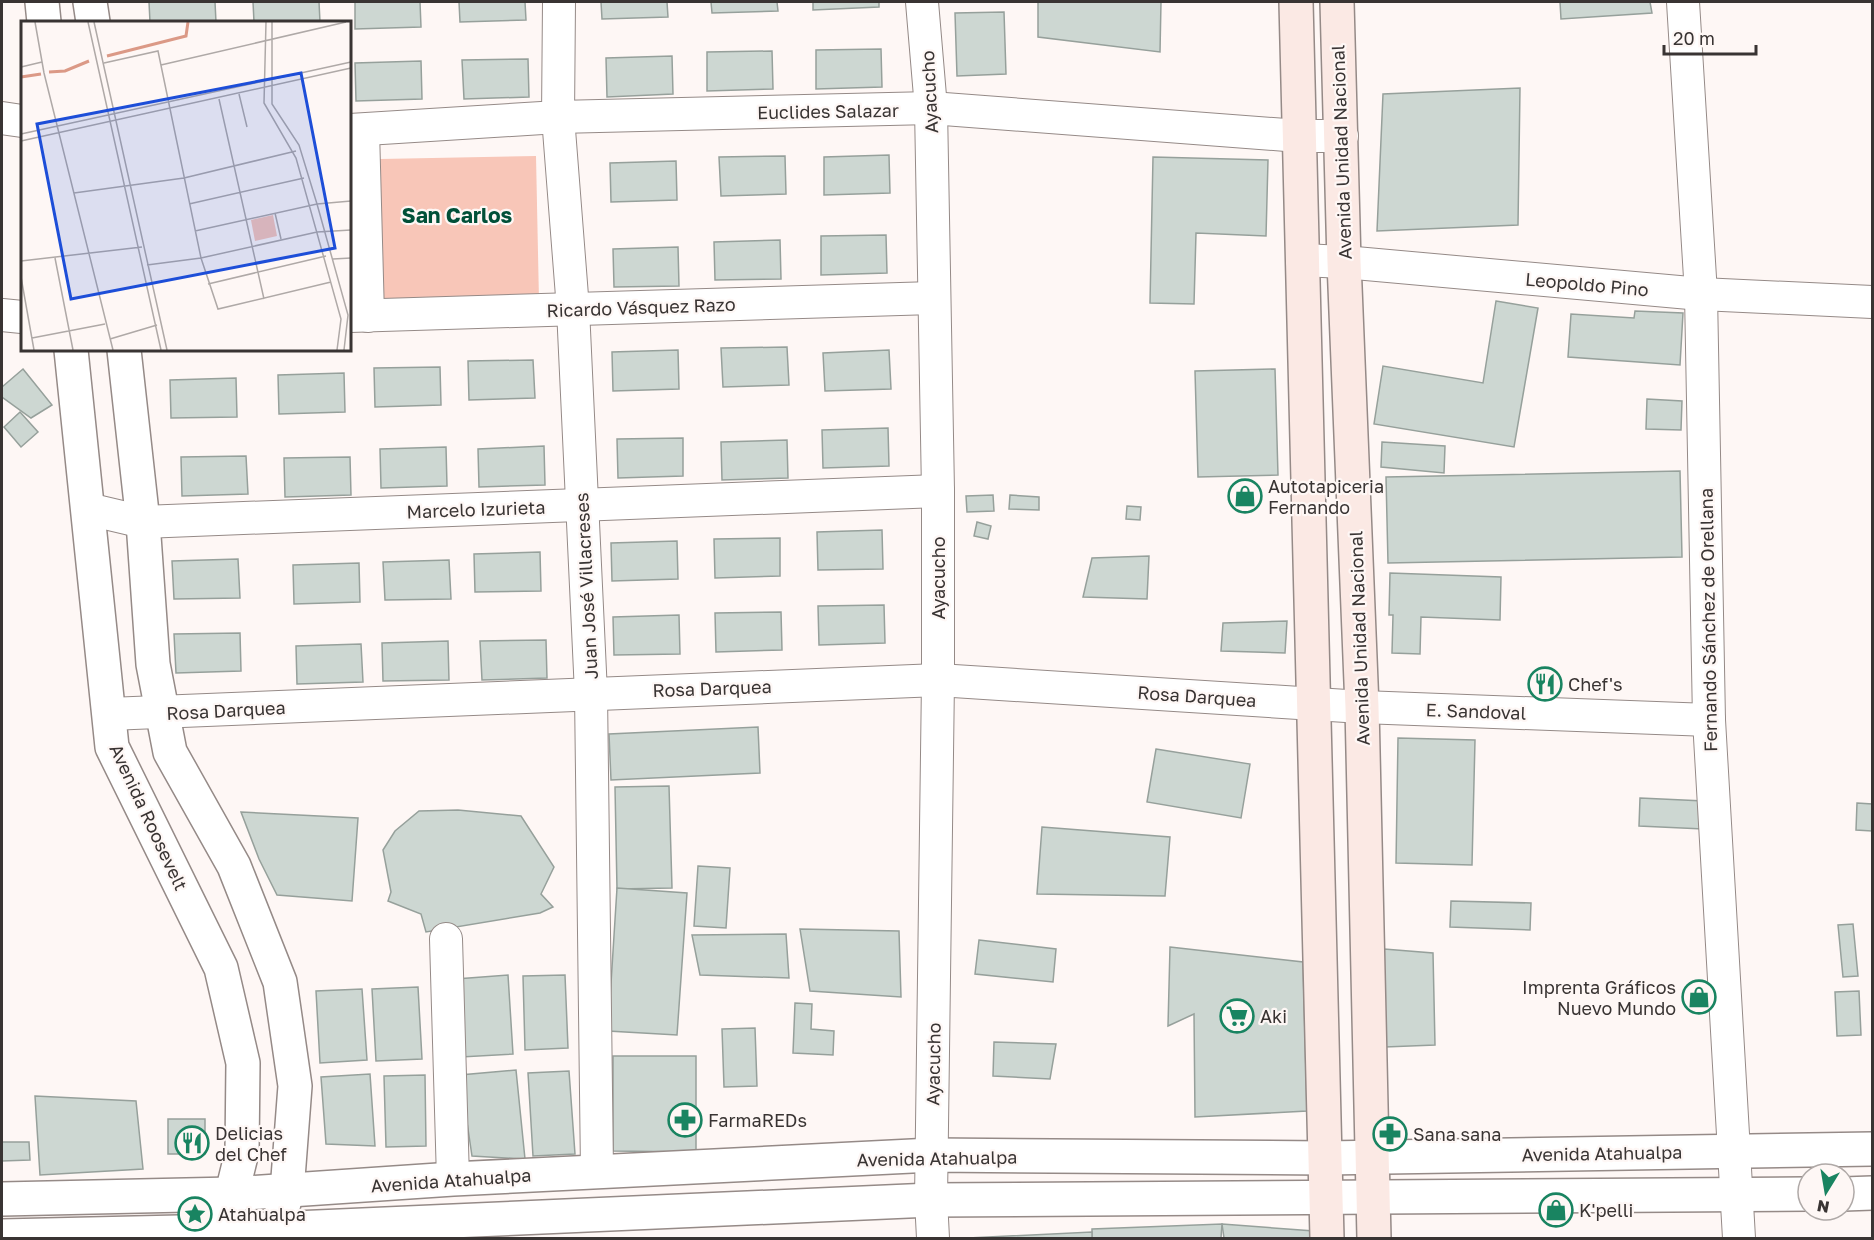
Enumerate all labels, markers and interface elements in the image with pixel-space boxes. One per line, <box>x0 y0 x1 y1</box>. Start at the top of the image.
scale bar <box>1664 18 1756 56</box>
inset map <box>21 21 351 351</box>
text: 20 m <box>1673 27 1715 49</box>
street label: Avenida Unidad Nacional <box>1326 44 1356 260</box>
street label: Ayacucho <box>916 50 942 134</box>
street label: Euclides Salazar <box>757 99 899 123</box>
district label: San Carlos <box>402 202 513 228</box>
street label: Leopoldo Pino <box>1524 268 1650 300</box>
street label: Ricardo Vásquez Razo <box>546 293 736 321</box>
place label: Autotapiceria Fernando <box>1268 475 1384 518</box>
shop icon: Autotapiceria Fernando <box>1227 478 1263 514</box>
street label: Fernando Sánchez de Orellana <box>1695 488 1721 752</box>
street label: Juan José Villacreses <box>570 492 602 680</box>
street label: Marcelo Izurieta <box>406 496 546 522</box>
street label: Avenida Unidad Nacional <box>1344 530 1374 746</box>
street label: Ayacucho <box>927 536 949 620</box>
restaurant icon: Chef's <box>1527 666 1563 702</box>
place label: Chef's <box>1568 673 1623 695</box>
street label: Rosa Darquea <box>652 675 772 701</box>
street label: Rosa Darquea <box>1137 681 1257 711</box>
street label: Rosa Darquea <box>166 696 286 724</box>
street label: E. Sandoval <box>1425 698 1527 724</box>
street label: Avenida Roosevelt <box>105 740 193 894</box>
place label: Imprenta Gráficos Nuevo Mundo <box>1522 976 1676 1019</box>
shop icon: Imprenta Gráficos Nuevo Mundo <box>1681 979 1717 1015</box>
supermarket icon: Aki <box>1219 998 1255 1034</box>
place label: Aki <box>1260 1005 1287 1027</box>
street label: Ayacucho <box>921 1022 945 1106</box>
pharmacy icon: FarmaREDs <box>667 1102 703 1138</box>
place label: FarmaREDs <box>708 1109 807 1131</box>
pharmacy icon: Sana sana <box>1372 1116 1408 1152</box>
place label: Delicias del Chef <box>215 1122 287 1165</box>
place label: Sana sana <box>1413 1123 1501 1145</box>
restaurant icon: Delicias del Chef <box>174 1125 210 1161</box>
street label: Avenida Atahualpa <box>1522 1141 1682 1165</box>
street label: Avenida Atahualpa <box>857 1146 1017 1170</box>
north arrow <box>1796 1162 1856 1222</box>
street label: Avenida Atahualpa <box>370 1163 532 1197</box>
shop icon: K'pelli <box>1538 1192 1574 1228</box>
place icon: Atahualpa <box>177 1196 213 1232</box>
text: N <box>1815 1196 1831 1218</box>
place label: K'pelli <box>1579 1199 1633 1221</box>
place label: Atahualpa <box>218 1203 306 1225</box>

